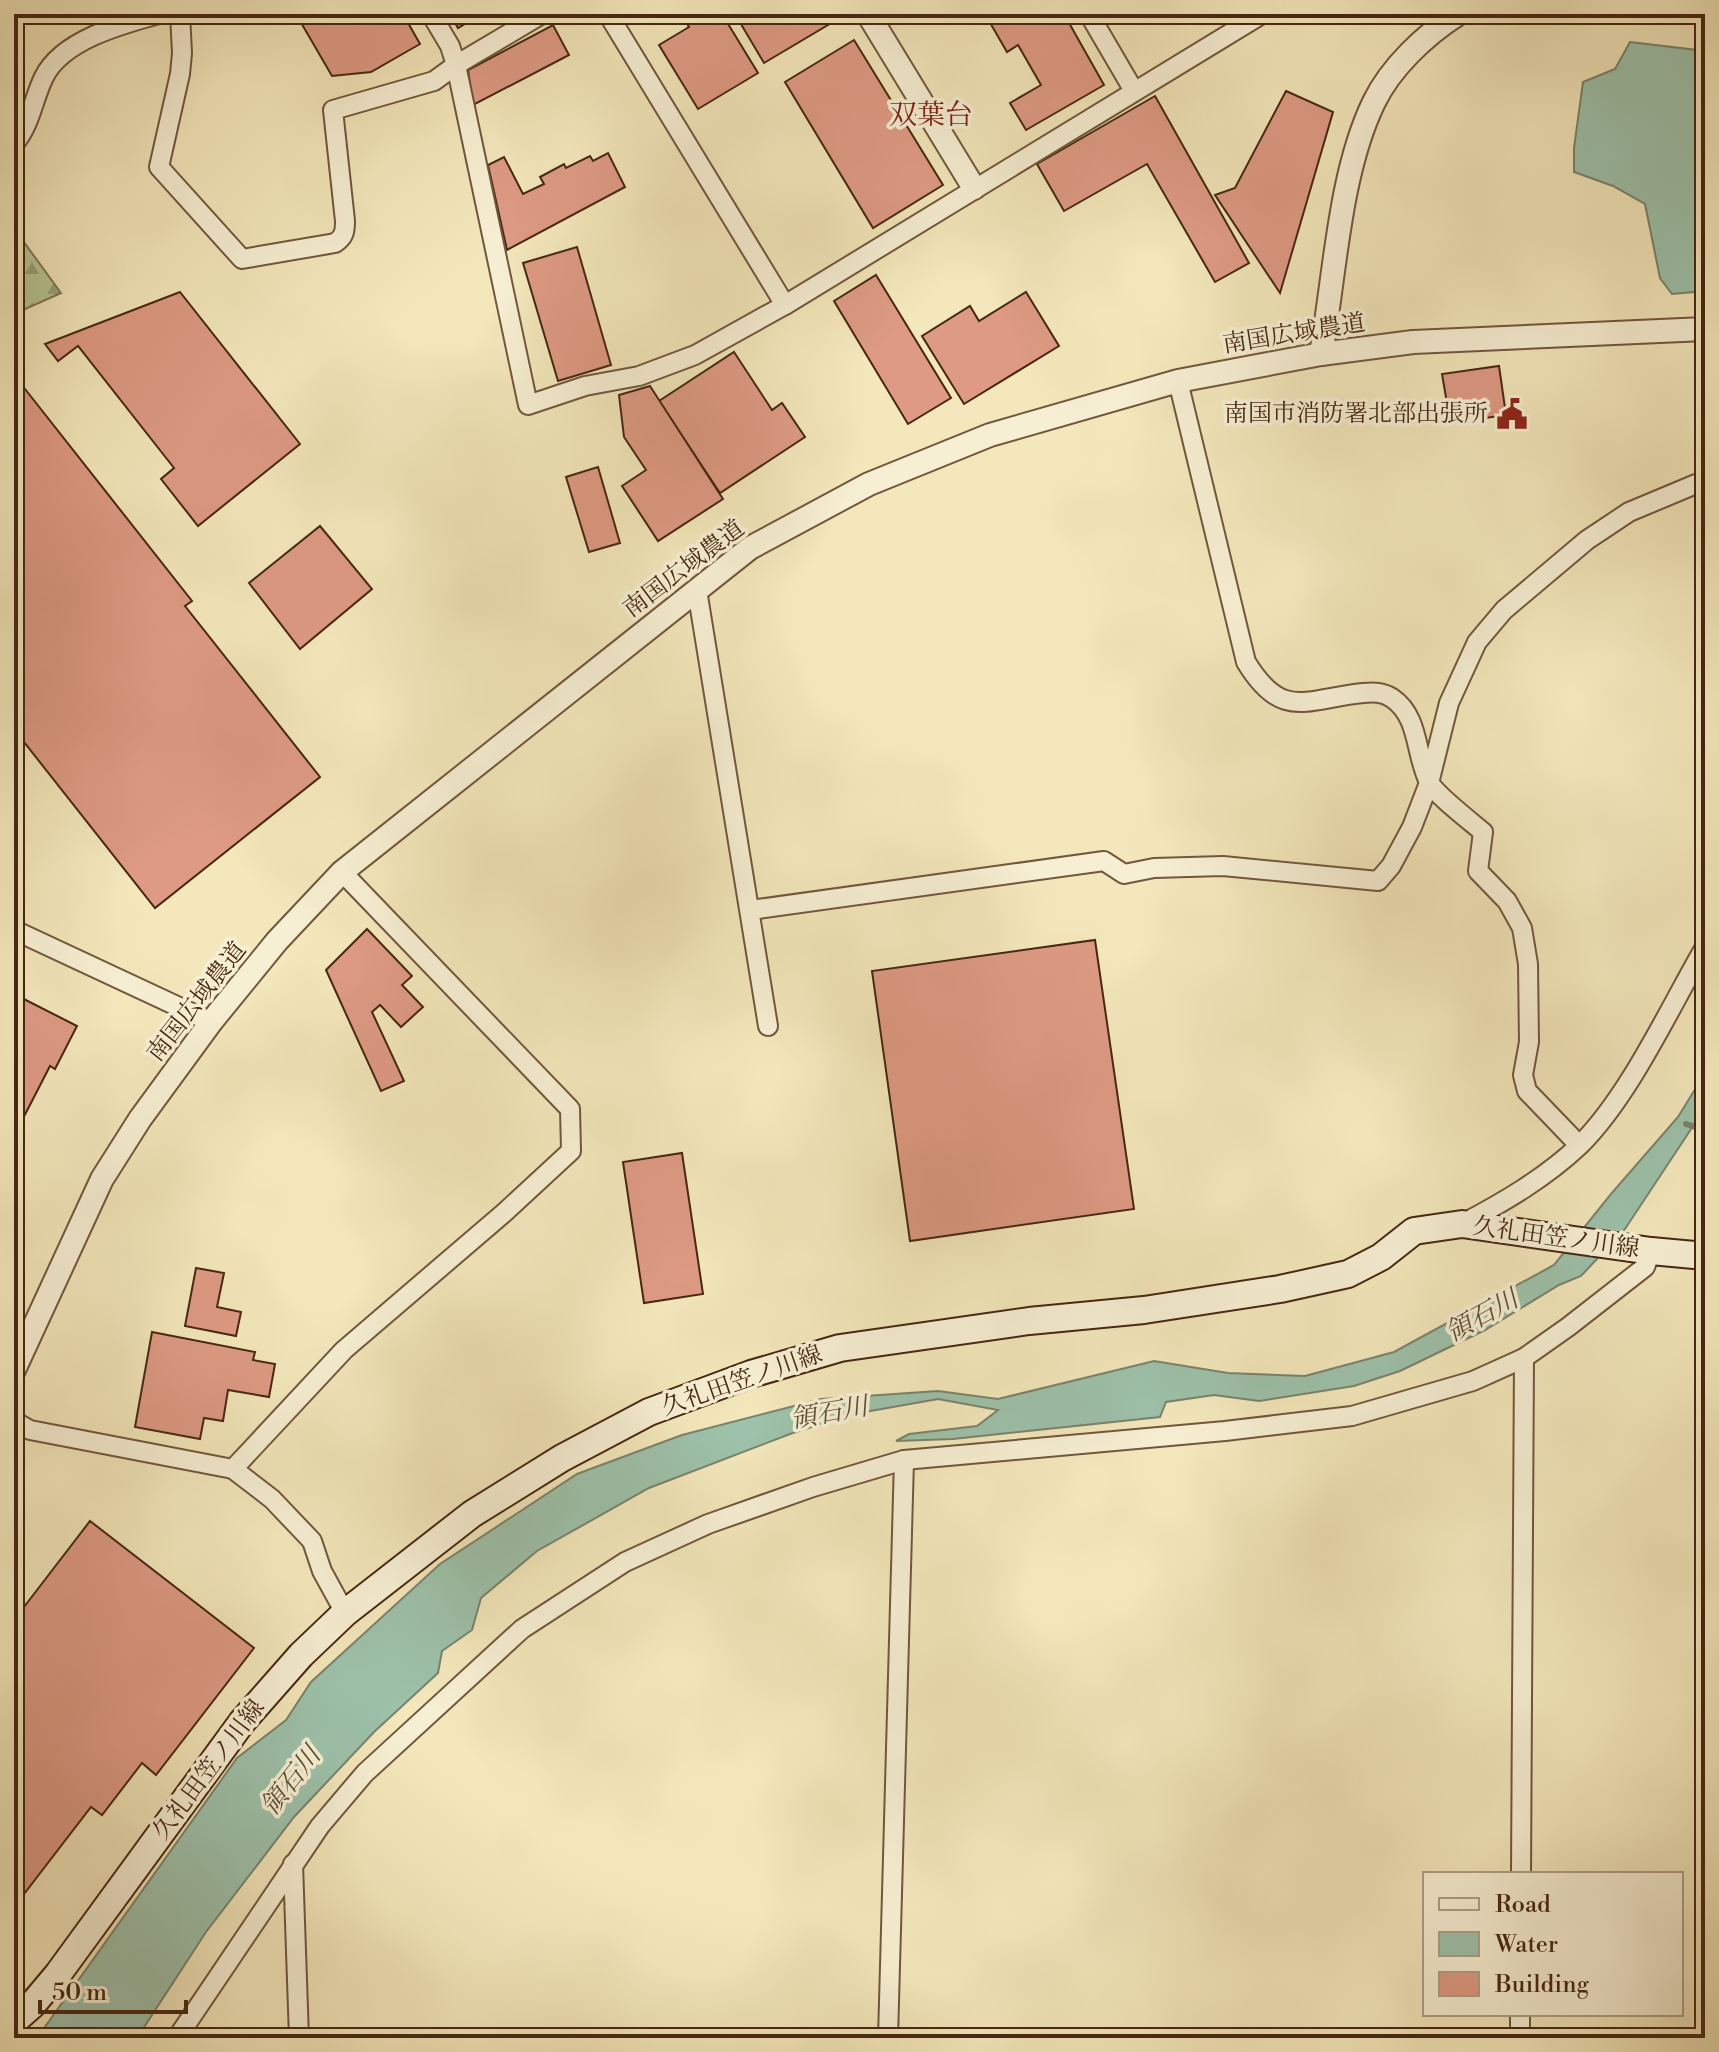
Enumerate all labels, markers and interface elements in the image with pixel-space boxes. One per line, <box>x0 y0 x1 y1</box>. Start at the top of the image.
district label: 双葉台 <box>889 98 973 133</box>
street label: 南国広域農道 <box>1221 308 1367 360</box>
public building icon: 南国市消防署北部出張所 <box>1495 397 1529 431</box>
place label: 南国市消防署北部出張所 <box>1224 399 1488 429</box>
street label: 南国広域農道 <box>617 514 751 624</box>
street label: 南国広域農道 <box>141 936 253 1068</box>
street label: 久礼田笠ノ川線 <box>1471 1211 1641 1265</box>
water label: 領石川 <box>1440 1282 1526 1349</box>
street label: 久礼田笠ノ川線 <box>658 1339 826 1423</box>
water label: 領石川 <box>788 1390 873 1436</box>
street label: 久礼田笠ノ川線 <box>146 1694 272 1846</box>
water label: 領石川 <box>254 1738 329 1822</box>
legend <box>1423 1872 1683 2016</box>
text: Road <box>1495 1890 1551 1920</box>
text: Water <box>1494 1930 1558 1960</box>
scale bar <box>40 1964 186 2014</box>
text: Building <box>1494 1970 1589 2000</box>
text: 50 m <box>52 1978 107 2008</box>

